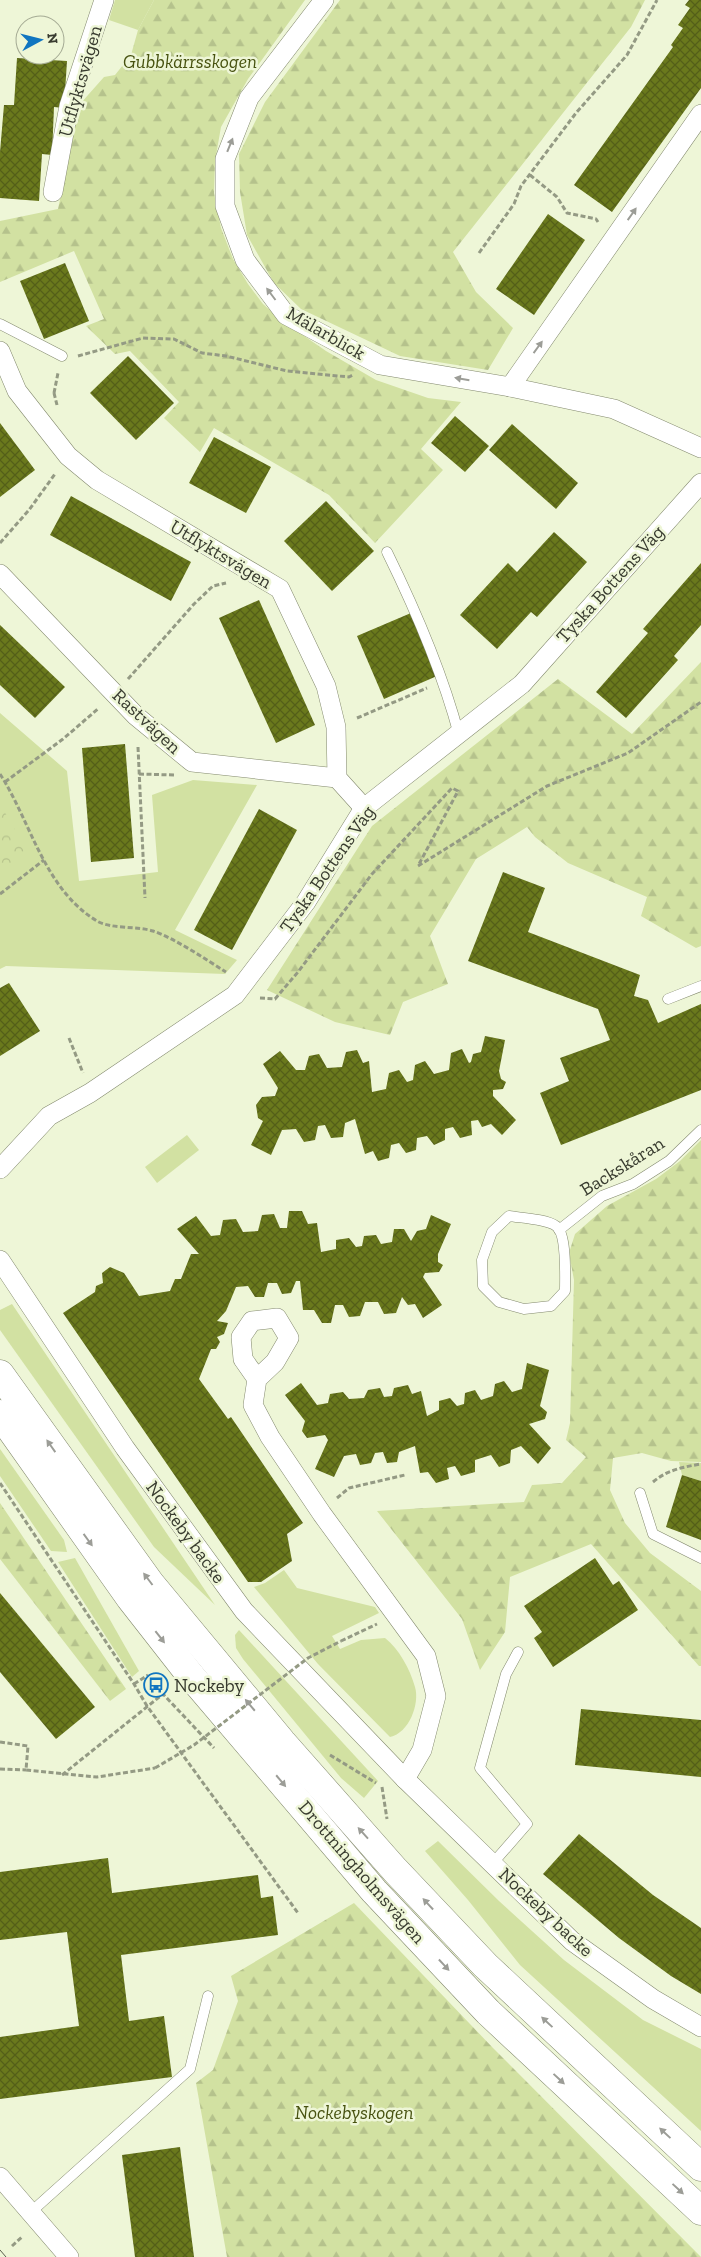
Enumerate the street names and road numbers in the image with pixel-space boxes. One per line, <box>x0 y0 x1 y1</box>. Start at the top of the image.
street label: Utflyktsvägen <box>53 23 107 139</box>
street label: Mälarblick <box>283 301 370 365</box>
street label: Utflyktsvägen <box>166 515 276 593</box>
street label: Tyska Bottens Väg <box>551 520 669 648</box>
street label: Rastvägen <box>108 683 186 759</box>
street label: Tyska Bottens Väg <box>274 800 380 937</box>
street label: Backskåran <box>576 1131 668 1201</box>
street label: Nockeby backe <box>141 1476 231 1588</box>
street label: Drottningholmsvägen <box>294 1796 430 1948</box>
street label: Nockeby backe <box>494 1862 598 1962</box>

